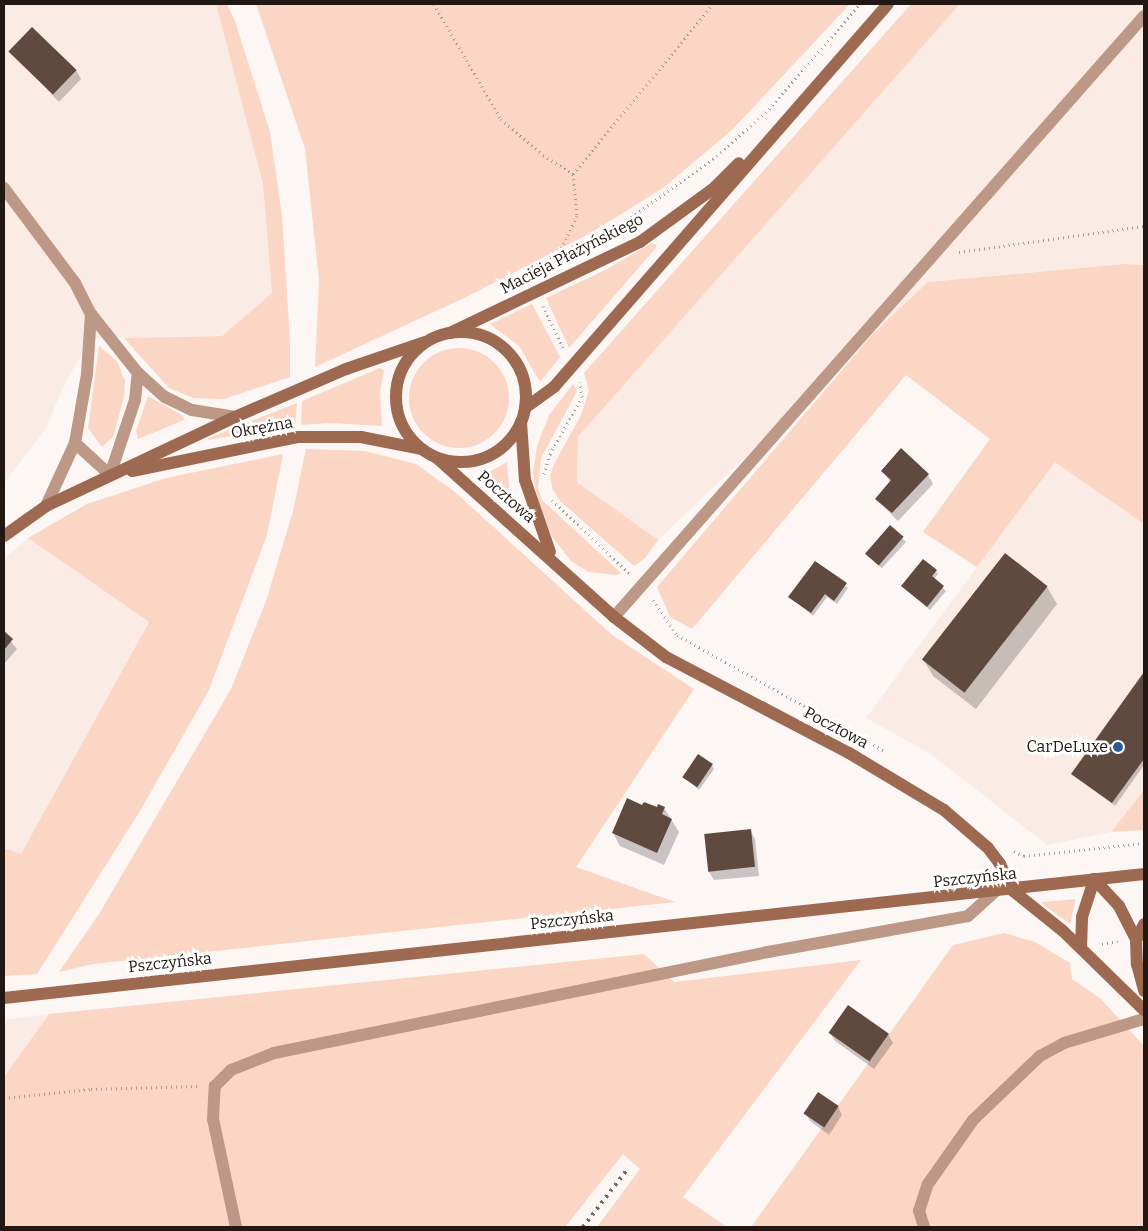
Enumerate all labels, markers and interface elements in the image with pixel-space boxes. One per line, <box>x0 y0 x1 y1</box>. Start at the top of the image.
street label: Macieja Płażyńskiego <box>497 210 647 298</box>
street label: Okrężna <box>229 413 295 443</box>
street label: Pocztowa <box>473 467 539 527</box>
street label: Pocztowa <box>801 703 871 753</box>
place label: CarDeLuxe <box>1027 737 1108 757</box>
marker: CarDeLuxe <box>1112 741 1124 753</box>
street label: Pszczyńska <box>932 864 1018 892</box>
street label: Pszczyńska <box>529 906 615 934</box>
street label: Pszczyńska <box>127 949 213 977</box>

